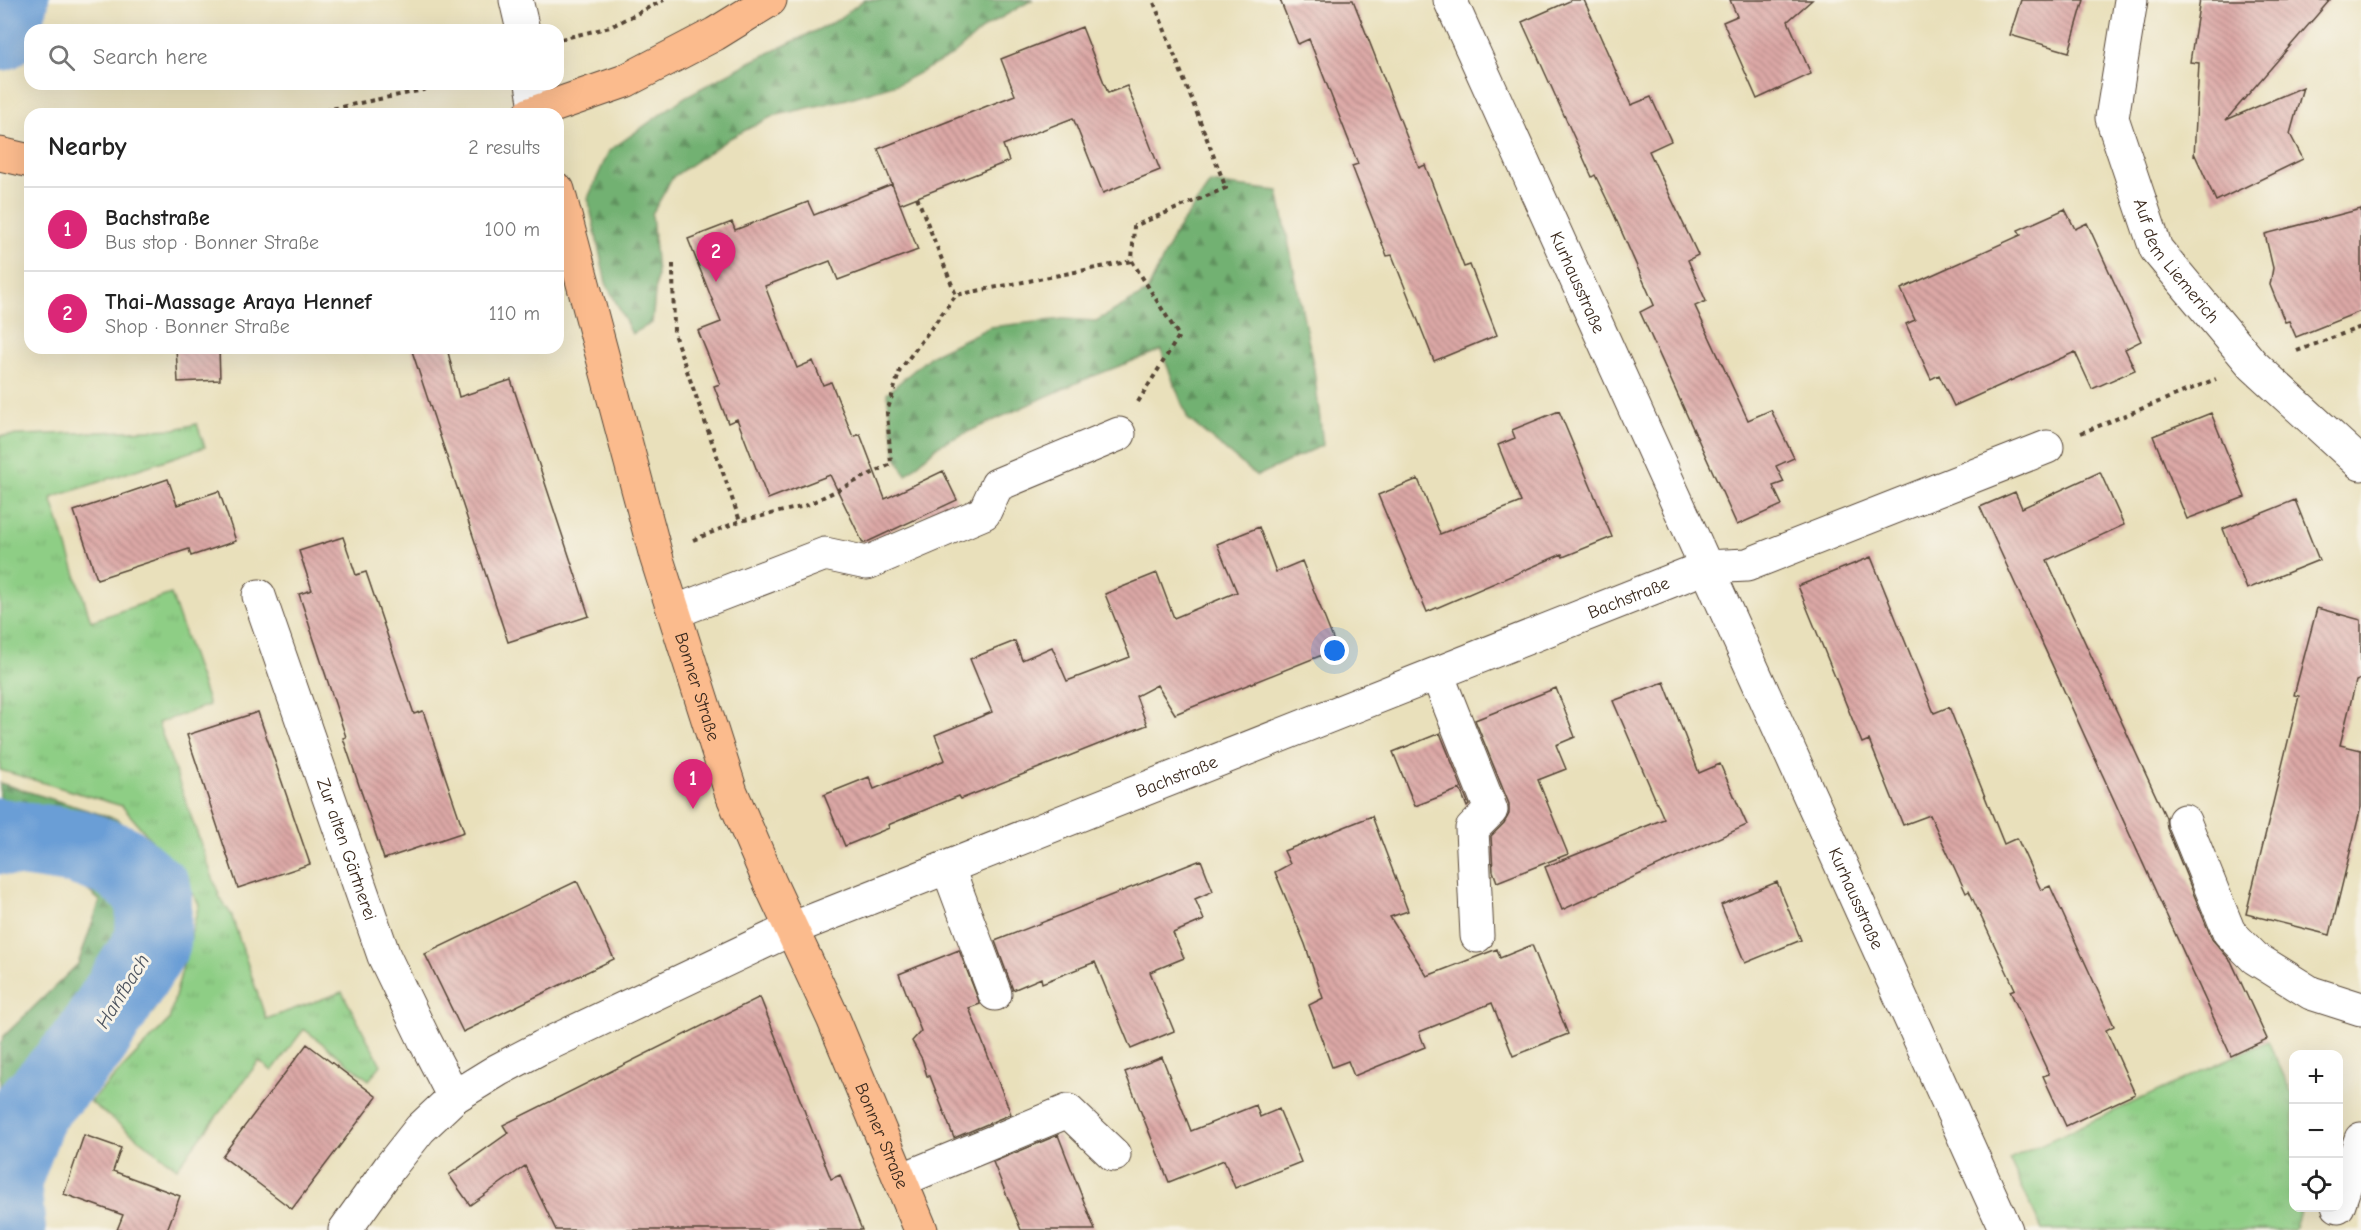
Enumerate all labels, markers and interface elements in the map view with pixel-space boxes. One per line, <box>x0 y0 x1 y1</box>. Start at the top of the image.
search box <box>24 24 564 90</box>
icon: search <box>45 41 78 74</box>
text: Search here <box>93 44 208 70</box>
text: Nearby <box>48 132 127 162</box>
text: 2 results <box>468 136 540 159</box>
street label: Auf dem Liemerich <box>2129 196 2223 328</box>
text: Bachstraße <box>105 205 210 231</box>
text: 1 <box>64 218 71 241</box>
text: 100 m <box>485 218 540 241</box>
street label: Kurhausstraße <box>1545 229 1609 337</box>
text: Bus stop · Bonner Straße <box>105 231 319 254</box>
pin: 2 <box>696 232 736 282</box>
text: Thai-Massage Araya Hennef <box>105 289 372 315</box>
text: 2 <box>63 302 72 325</box>
text: 110 m <box>489 302 540 325</box>
text: Shop · Bonner Straße <box>105 315 290 338</box>
street label: Bachstraße <box>1585 573 1673 624</box>
street label: Bonner Straße <box>670 630 724 744</box>
your location <box>1320 636 1349 665</box>
street label: Bachstraße <box>1133 751 1221 803</box>
pin: 1 <box>674 760 712 809</box>
street label: Zur alten Gärtnerei <box>312 775 381 923</box>
street label: Kurhausstraße <box>1824 845 1888 953</box>
water label: Hanfbach <box>91 950 154 1033</box>
map controls <box>2289 1050 2343 1212</box>
button: + <box>2289 1050 2343 1104</box>
street label: Bonner Straße <box>850 1080 913 1192</box>
button: − <box>2289 1104 2343 1158</box>
button: locate <box>2289 1158 2343 1212</box>

